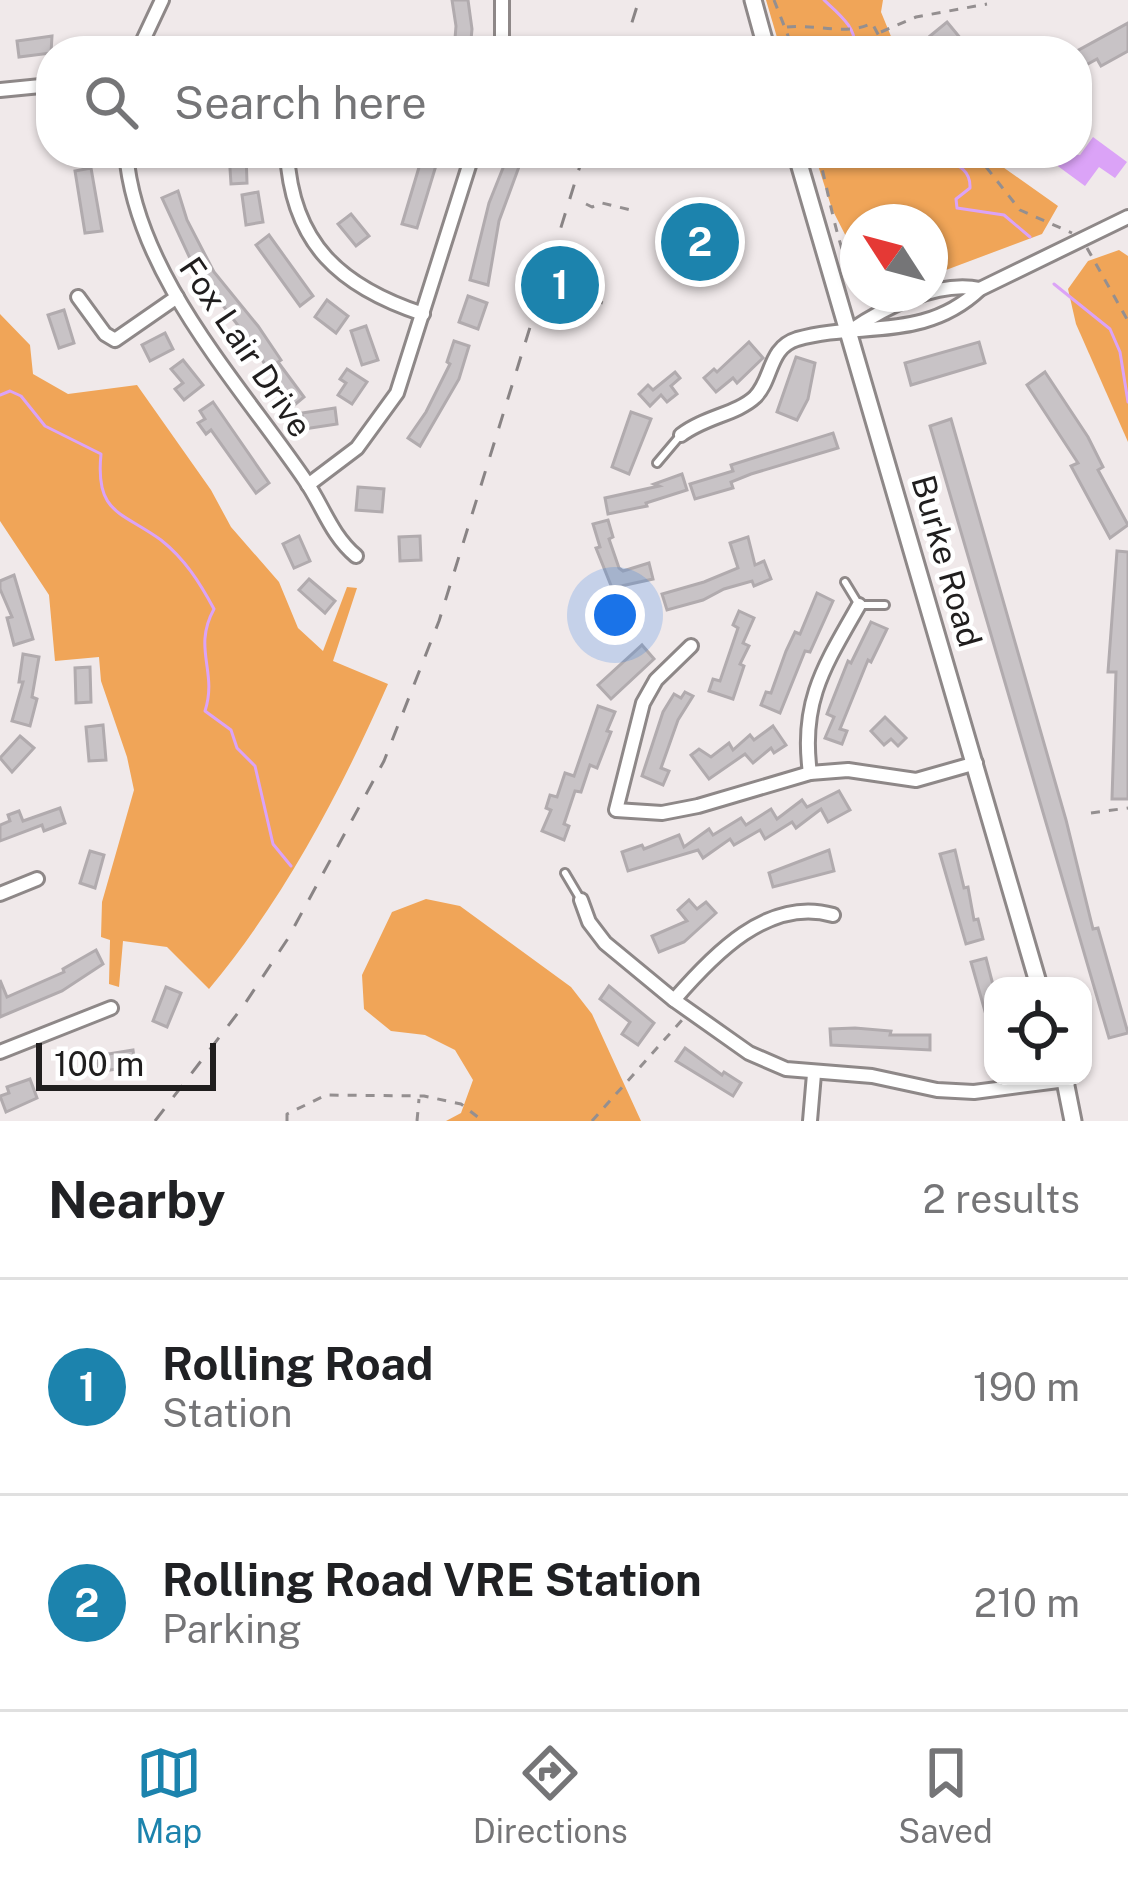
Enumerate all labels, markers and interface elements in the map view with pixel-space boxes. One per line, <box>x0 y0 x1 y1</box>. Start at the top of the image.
search box <box>36 36 1092 168</box>
icon: search <box>78 69 144 135</box>
text: Search here <box>174 76 427 129</box>
pin: 2 <box>661 197 739 287</box>
north arrow <box>840 204 948 312</box>
pin: 1 <box>521 240 599 330</box>
street label: Fox Lair Drive <box>172 250 320 444</box>
street label: Burke Road <box>904 471 990 651</box>
your location <box>585 585 645 645</box>
map controls <box>984 977 1092 1085</box>
button: locate <box>984 977 1092 1085</box>
scale bar <box>36 1037 216 1090</box>
text: 100 m <box>54 1045 144 1083</box>
text: Nearby <box>48 1170 225 1229</box>
text: 2 results <box>923 1176 1080 1222</box>
text: Rolling Road <box>162 1337 434 1390</box>
text: 1 <box>79 1364 95 1410</box>
text: 190 m <box>973 1364 1080 1410</box>
text: Station <box>162 1390 293 1436</box>
text: Rolling Road VRE Station <box>162 1553 702 1606</box>
text: 2 <box>75 1580 99 1626</box>
text: 210 m <box>974 1580 1080 1626</box>
text: Parking <box>162 1606 302 1652</box>
tab: Map <box>135 1740 202 1850</box>
tab: Directions <box>473 1740 628 1850</box>
tab: Saved <box>898 1740 993 1850</box>

